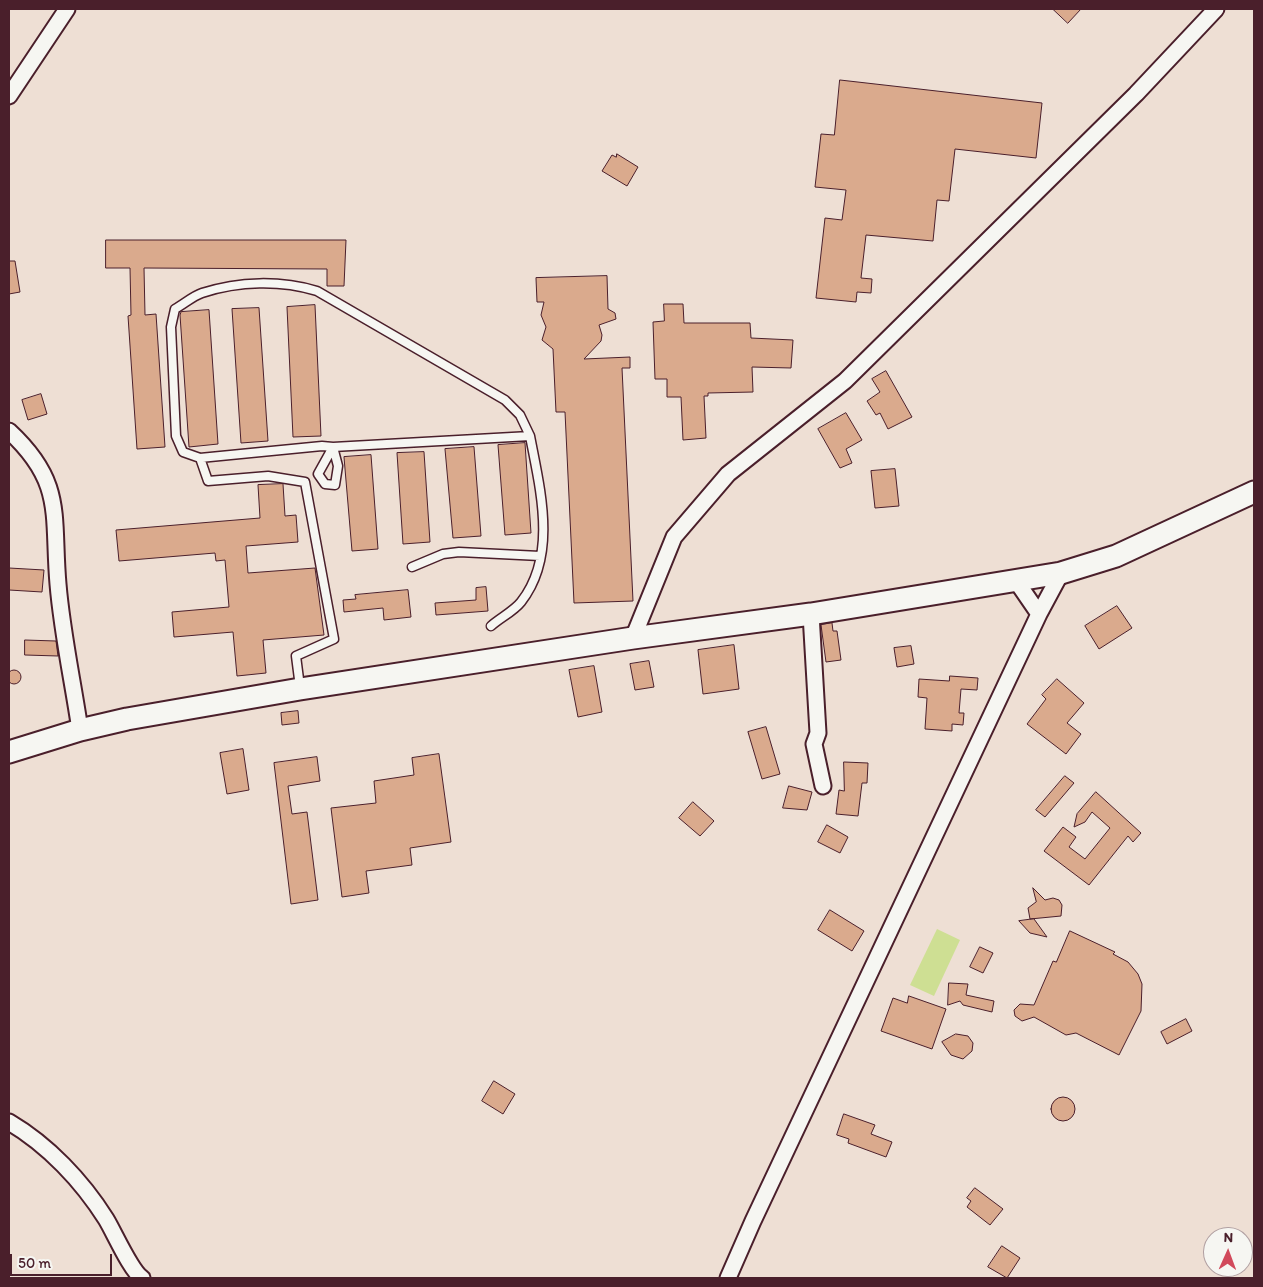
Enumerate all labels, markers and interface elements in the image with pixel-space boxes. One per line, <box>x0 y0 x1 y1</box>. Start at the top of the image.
north arrow <box>1203 1227 1253 1277</box>
text: N <box>1223 1229 1234 1246</box>
scale bar <box>12 1244 115 1276</box>
text: 50 m <box>18 1254 51 1272</box>

